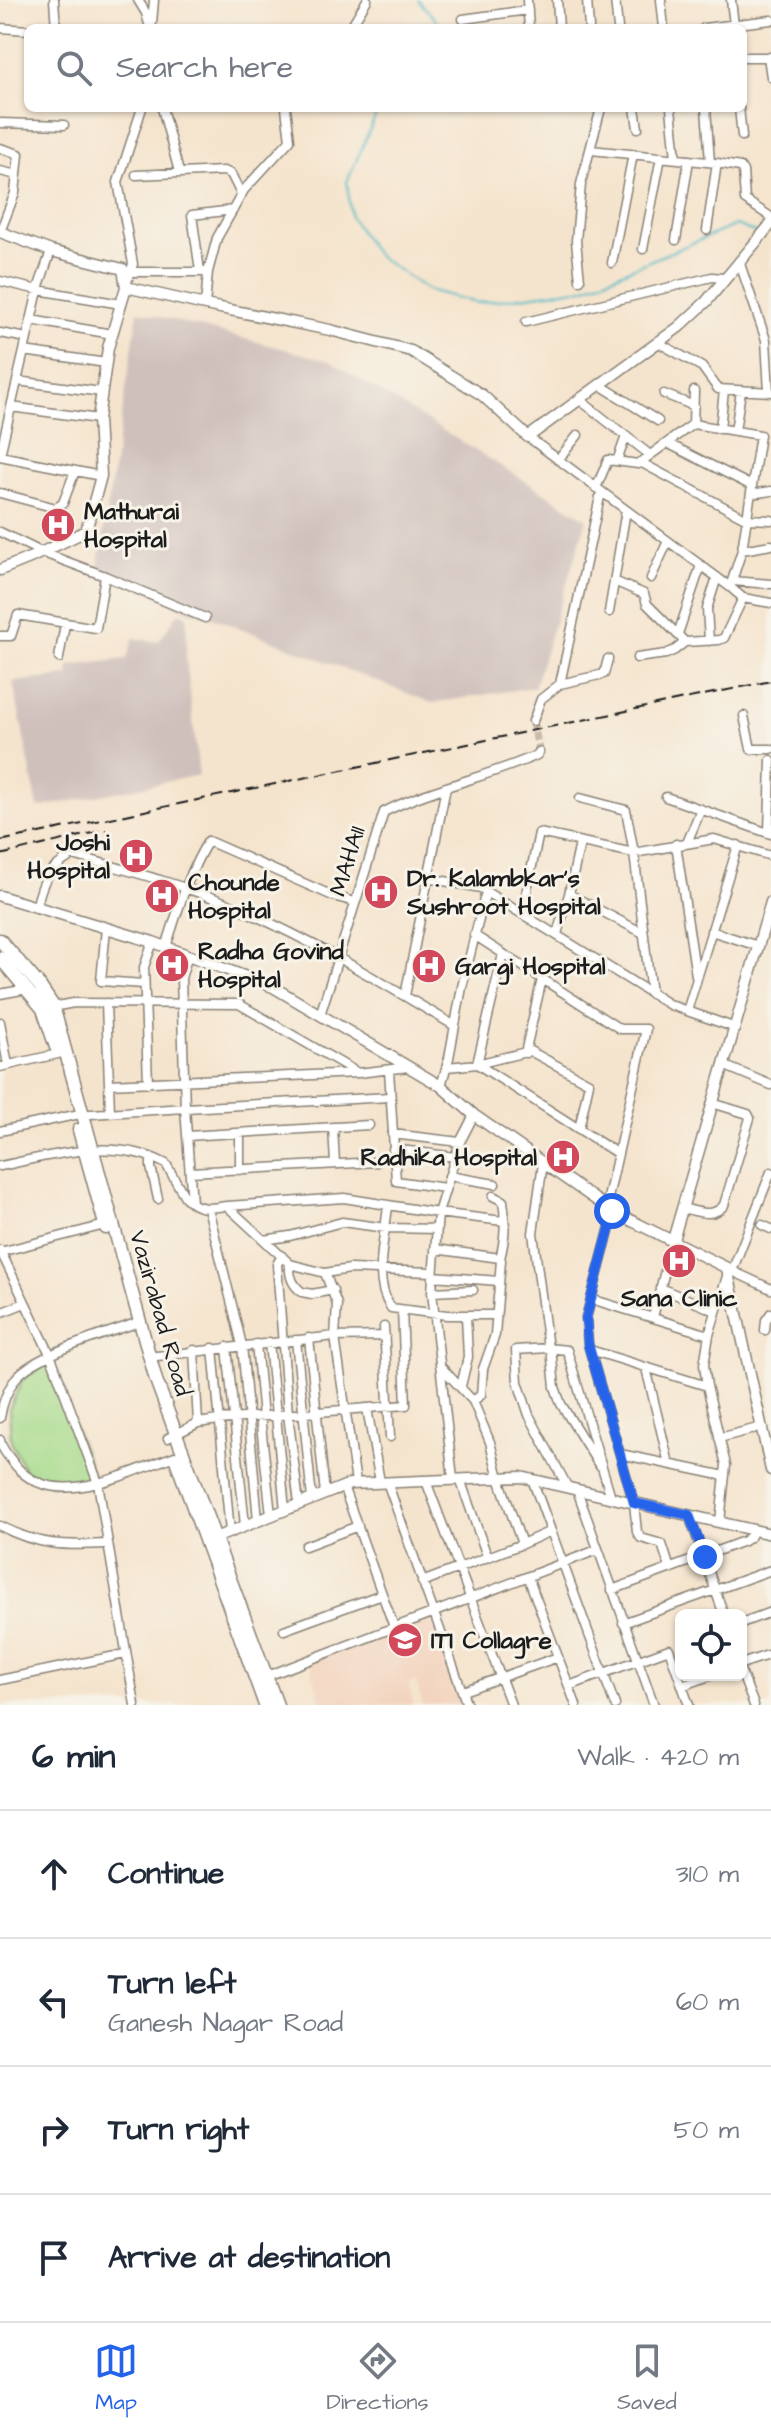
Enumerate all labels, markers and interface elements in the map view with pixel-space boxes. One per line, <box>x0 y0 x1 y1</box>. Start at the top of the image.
search box <box>24 24 747 112</box>
icon: search <box>52 46 96 90</box>
text: Search here <box>116 47 293 89</box>
place label: Mathurai Hospital <box>84 495 179 557</box>
hospital icon: Mathurai Hospital <box>39 506 77 544</box>
street label: MAHA11 <box>321 822 375 900</box>
place label: Joshi Hospital <box>27 826 110 888</box>
hospital icon: Joshi Hospital <box>117 837 155 875</box>
place label: Dr. Kalambkar's Sushroot Hospital <box>406 862 601 924</box>
place label: Chounde Hospital <box>188 866 280 928</box>
hospital icon: Dr. Kalambkar's Sushroot Hospital <box>362 873 400 911</box>
hospital icon: Chounde Hospital <box>143 877 181 915</box>
place label: Radha Govind Hospital <box>198 935 345 997</box>
hospital icon: Radha Govind Hospital <box>153 946 191 984</box>
hospital icon: Gargi Hospital <box>410 947 448 985</box>
place label: Gargi Hospital <box>455 950 606 985</box>
hospital icon: Radhika Hospital <box>544 1138 582 1176</box>
place label: Radhika Hospital <box>361 1141 537 1175</box>
route start <box>594 1193 630 1229</box>
street label: Vazirabad Road <box>120 1226 200 1400</box>
hospital icon: Sana Clinic <box>660 1242 698 1280</box>
place label: Sana Clinic <box>620 1282 737 1316</box>
route end <box>687 1539 723 1575</box>
map controls <box>675 1609 747 1681</box>
button: locate <box>675 1609 747 1681</box>
school or university icon: ITI Collagre <box>386 1621 424 1659</box>
place label: ITI Collagre <box>431 1624 552 1659</box>
text: 6 min <box>32 1733 116 1781</box>
text: Walk · 420 m <box>577 1739 739 1775</box>
icon: ahead <box>32 1852 76 1896</box>
text: Continue <box>108 1853 224 1895</box>
text: 310 m <box>675 1856 739 1892</box>
text: Turn left <box>108 1963 236 2005</box>
icon: left <box>32 1980 76 2024</box>
text: 60 m <box>676 1984 739 2020</box>
text: Ganesh Nagar Road <box>108 2005 343 2041</box>
icon: right <box>32 2108 76 2152</box>
text: Turn right <box>108 2109 249 2151</box>
text: 50 m <box>674 2112 739 2148</box>
icon: arrive <box>32 2236 76 2280</box>
text: Arrive at destination <box>108 2237 390 2279</box>
tab: Map <box>94 2339 138 2418</box>
tab: Directions <box>326 2339 429 2418</box>
tab: Saved <box>617 2339 677 2418</box>

